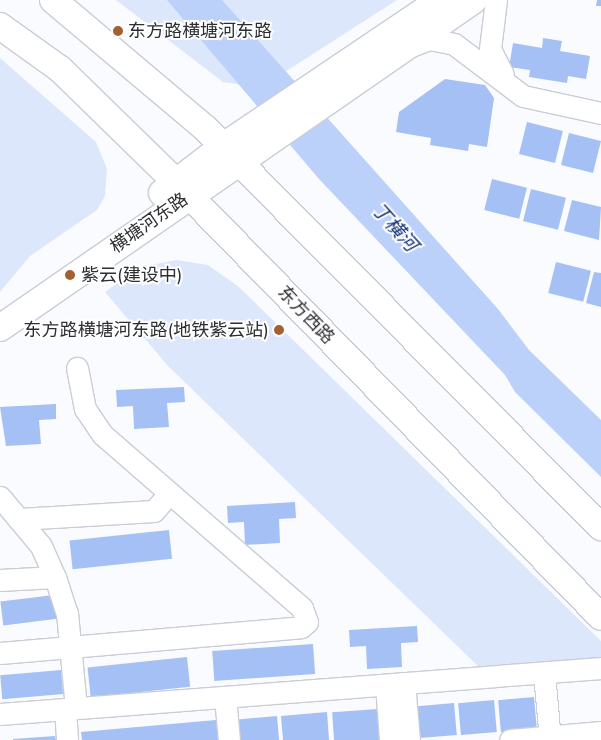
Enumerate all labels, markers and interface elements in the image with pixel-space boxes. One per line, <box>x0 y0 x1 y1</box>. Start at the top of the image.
place label: 东方路横塘河东路 <box>128 20 272 42</box>
marker: 东方路横塘河东路 <box>112 25 124 37</box>
street label: 横塘河东路 <box>106 188 192 258</box>
water label: 丁横河 <box>366 199 422 257</box>
place label: 紫云(建设中) <box>81 264 182 286</box>
marker: 紫云(建设中) <box>63 268 77 282</box>
street label: 东方西路 <box>273 282 339 348</box>
place label: 东方路横塘河东路(地铁紫云站) <box>24 319 269 341</box>
marker: 东方路横塘河东路(地铁紫云站) <box>273 324 285 336</box>

